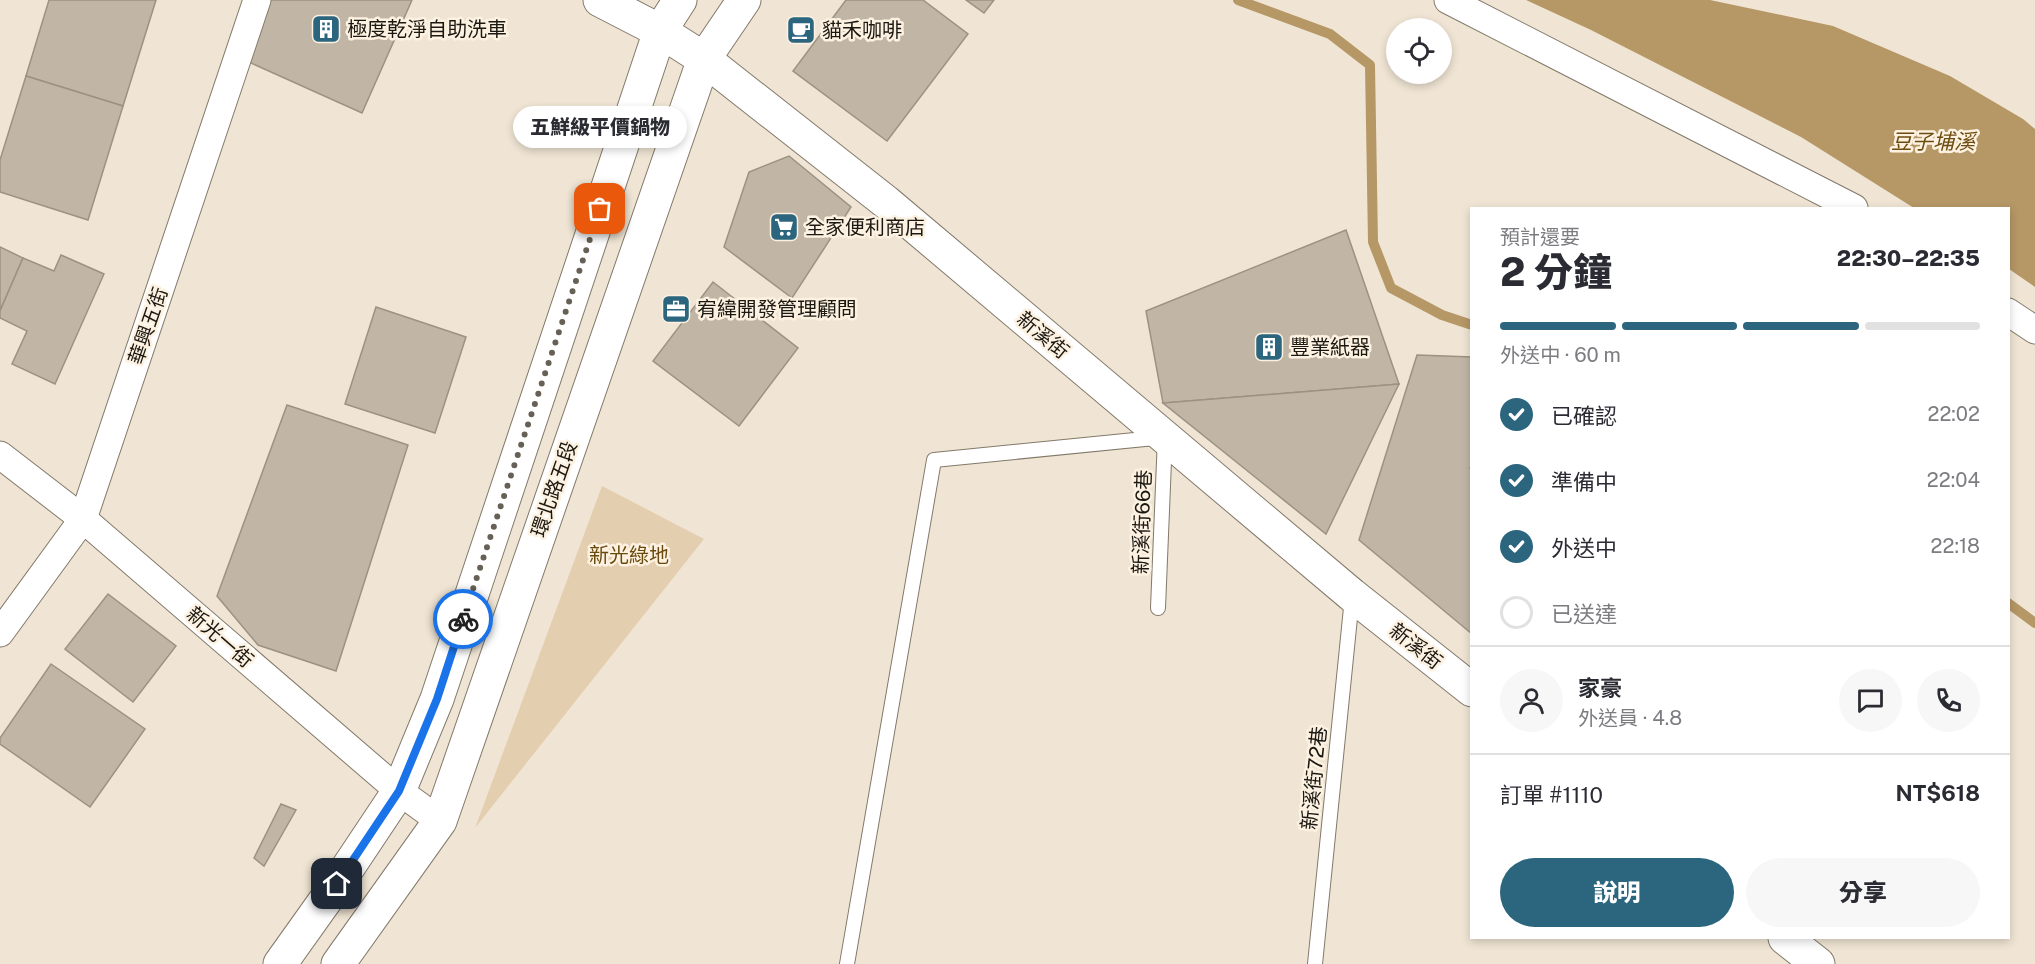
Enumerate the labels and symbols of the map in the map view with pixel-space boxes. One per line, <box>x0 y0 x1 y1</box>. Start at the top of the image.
building icon: 極度乾淨自助洗車 <box>310 13 342 45</box>
cafe icon: 貓禾咖啡 <box>785 14 817 46</box>
place label: 極度乾淨自助洗車 <box>347 17 507 41</box>
place label: 貓禾咖啡 <box>822 18 902 42</box>
callout: 五鮮級平價鍋物 <box>513 107 687 149</box>
water label: 豆子埔溪 <box>1891 129 1978 154</box>
pin <box>574 183 625 234</box>
supermarket icon: 全家便利商店 <box>768 211 800 243</box>
place label: 全家便利商店 <box>805 215 925 239</box>
street label: 華興五街 <box>124 284 172 368</box>
office icon: 宥緯開發管理顧問 <box>660 293 692 325</box>
place label: 宥緯開發管理顧問 <box>697 297 857 321</box>
street label: 新溪街 <box>1012 307 1074 363</box>
building icon: 豐業紙器 <box>1253 331 1285 363</box>
place label: 豐業紙器 <box>1290 335 1370 359</box>
street label: 環北路五段 <box>526 438 582 540</box>
street label: 新溪街66巷 <box>1128 469 1156 575</box>
park label: 新光綠地 <box>589 543 669 567</box>
courier <box>433 589 493 649</box>
street label: 新光一街 <box>182 602 258 672</box>
street label: 新溪街 <box>1385 618 1447 674</box>
street label: 新溪街72巷 <box>1297 725 1331 831</box>
pin <box>311 858 362 909</box>

